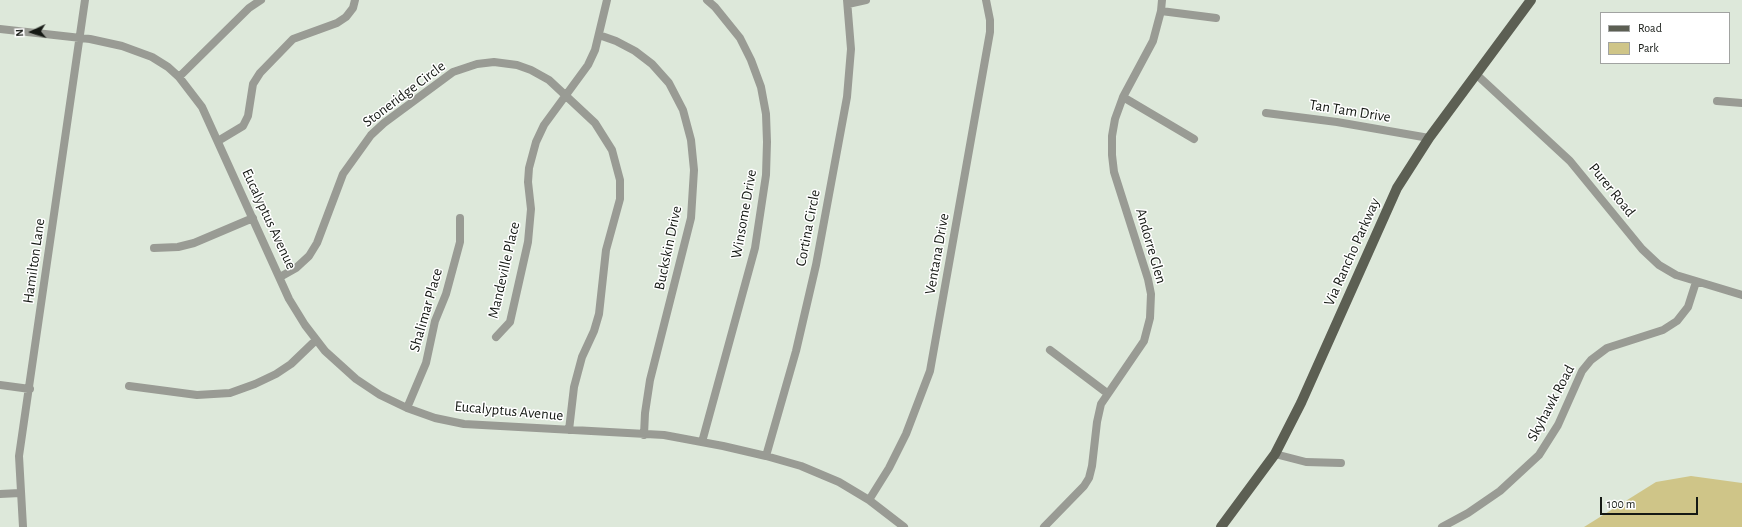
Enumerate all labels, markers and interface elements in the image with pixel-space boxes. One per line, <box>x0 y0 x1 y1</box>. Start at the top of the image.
north arrow <box>12 12 52 52</box>
legend <box>1600 12 1730 64</box>
text: Road <box>1638 22 1662 34</box>
text: N <box>14 29 25 37</box>
text: Park <box>1638 42 1659 54</box>
street label: Stoneridge Circle <box>359 57 449 131</box>
street label: Tan Tam Drive <box>1308 96 1392 126</box>
street label: Purer Road <box>1585 159 1639 221</box>
street label: Eucalyptus Avenue <box>238 166 300 272</box>
street label: Winsome Drive <box>727 168 761 260</box>
street label: Cortina Circle <box>792 188 824 268</box>
street label: Via Rancho Parkway <box>1320 195 1384 309</box>
street label: Buckskin Drive <box>650 204 686 292</box>
street label: Andorre Glen <box>1132 206 1170 286</box>
street label: Ventana Drive <box>921 212 953 296</box>
street label: Hamilton Lane <box>19 217 49 305</box>
street label: Mandeville Place <box>484 220 524 320</box>
street label: Shalimar Place <box>405 266 447 354</box>
street label: Skyhawk Road <box>1523 362 1579 444</box>
street label: Eucalyptus Avenue <box>454 397 564 425</box>
scale bar <box>1602 489 1700 515</box>
text: 100 m <box>1607 498 1635 510</box>

